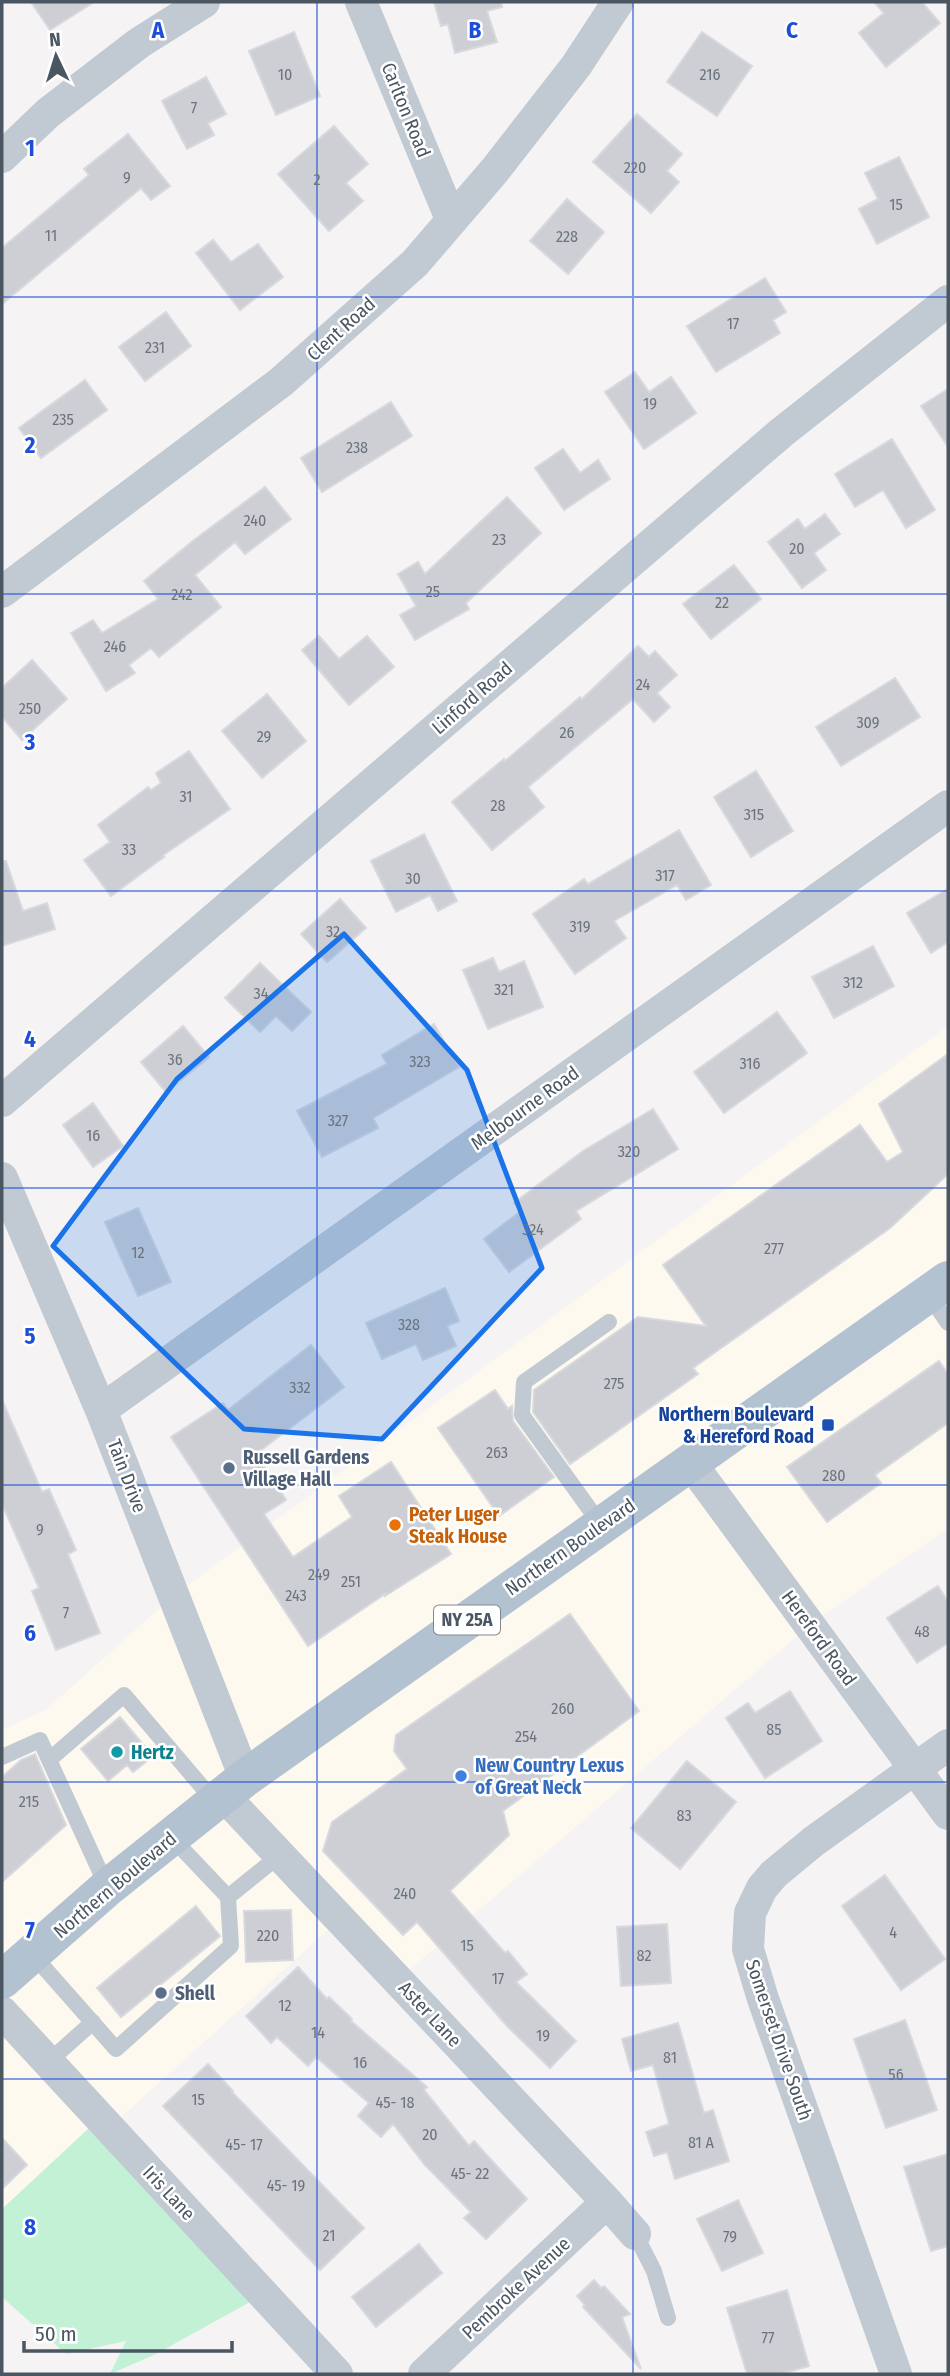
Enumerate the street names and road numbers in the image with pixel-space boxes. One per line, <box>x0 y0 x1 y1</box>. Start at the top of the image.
street label: Carlton Road <box>377 59 435 161</box>
street label: Clent Road <box>302 292 380 366</box>
street label: Linford Road <box>427 657 517 739</box>
street label: Melbourne Road <box>467 1061 583 1155</box>
street label: Tain Drive <box>103 1436 151 1516</box>
street label: Northern Boulevard <box>501 1494 639 1600</box>
street label: Hereford Road <box>777 1586 861 1690</box>
road number: NY 25A <box>434 1605 500 1634</box>
street label: Northern Boulevard <box>49 1827 181 1943</box>
street label: Somerset Drive South <box>741 1957 817 2123</box>
street label: Aster Lane <box>394 1976 466 2052</box>
street label: Iris Lane <box>138 2161 200 2225</box>
street label: Pembroke Avenue <box>457 2232 575 2344</box>

